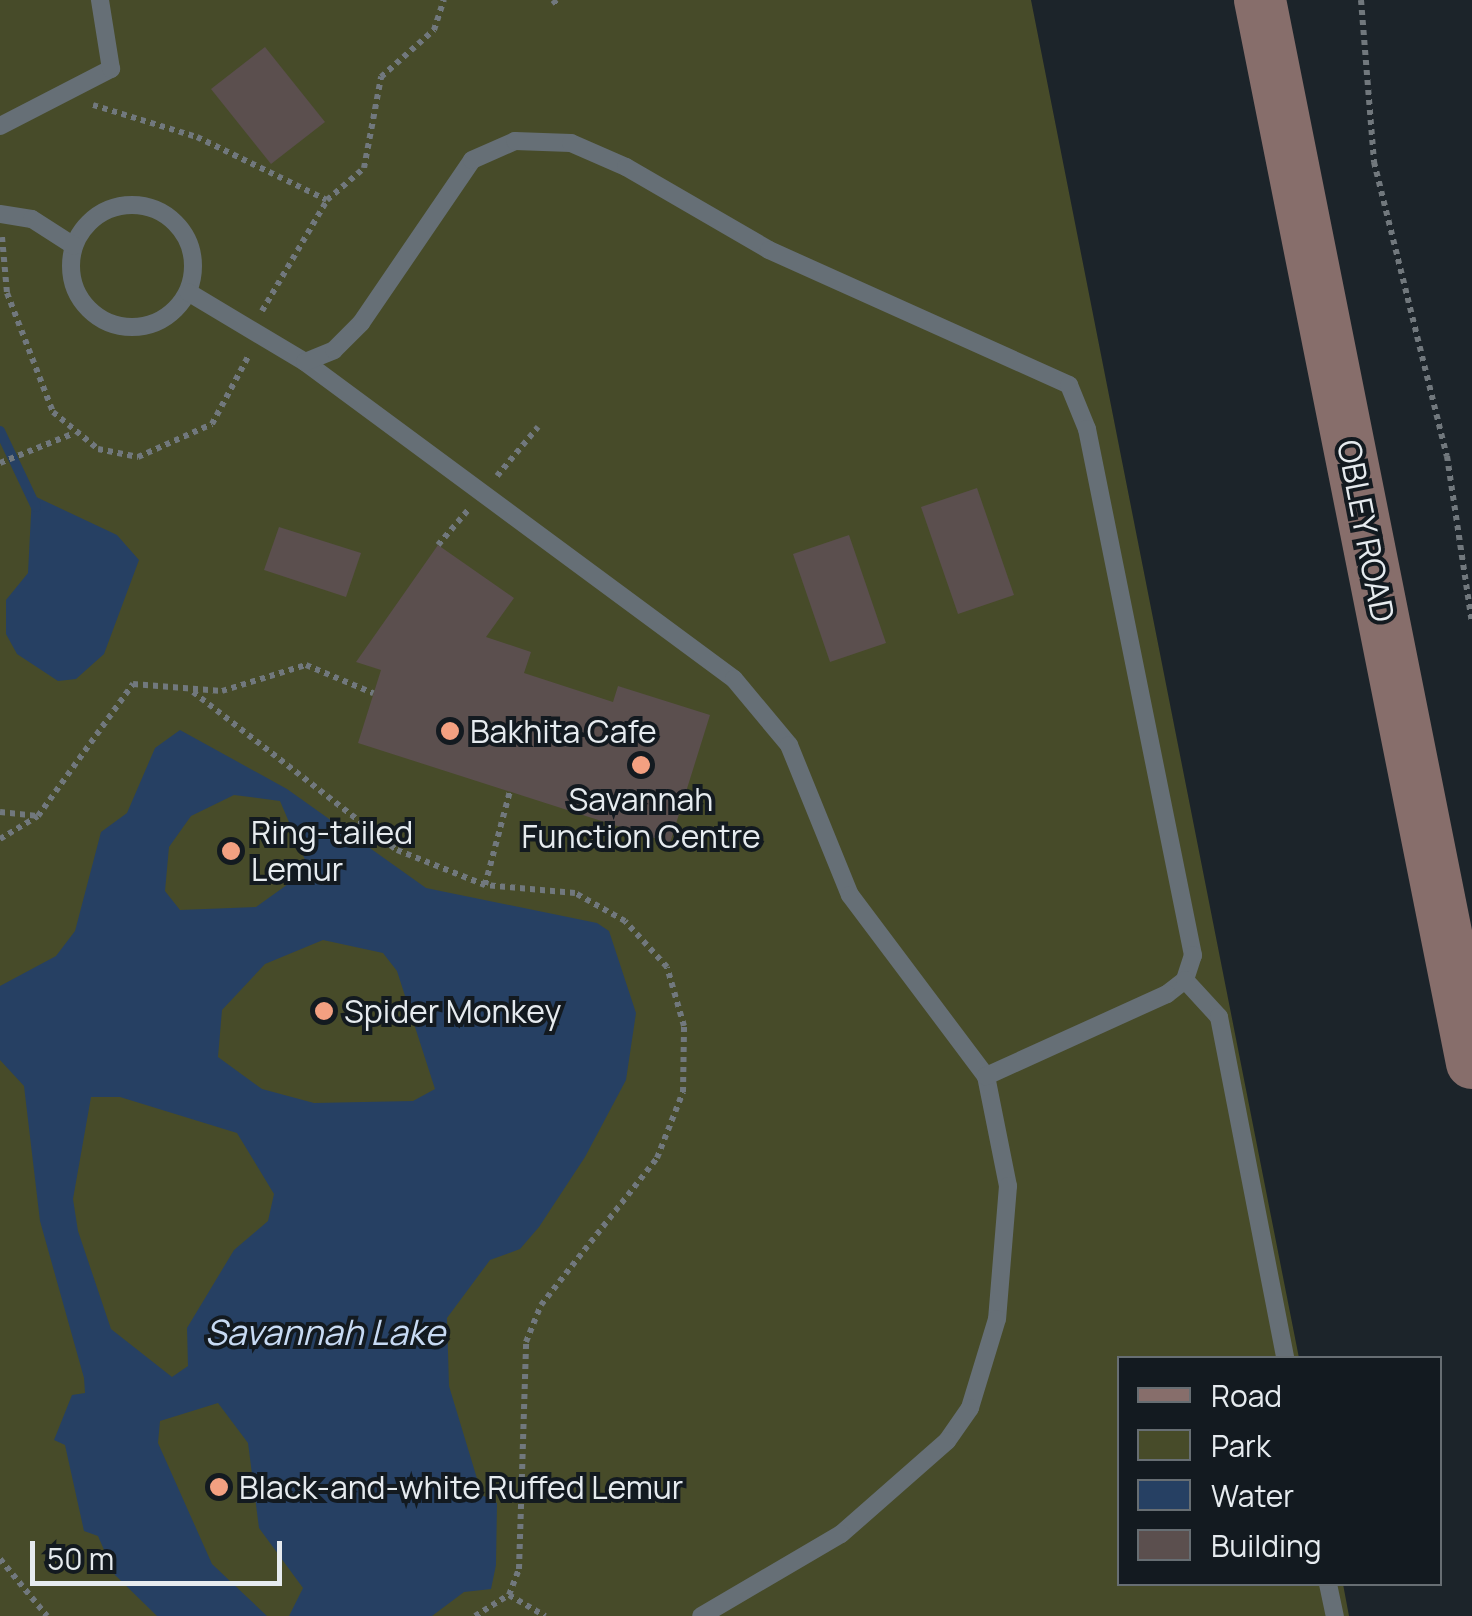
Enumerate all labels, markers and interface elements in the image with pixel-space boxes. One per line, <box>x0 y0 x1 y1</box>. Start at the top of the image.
street label: OBLEY ROAD <box>1329 436 1403 626</box>
place label: Bakhita Cafe <box>470 712 657 750</box>
marker: Bakhita Cafe <box>439 720 461 742</box>
marker: Savannah Function Centre <box>630 754 652 776</box>
place label: Savannah Function Centre <box>521 781 761 856</box>
place label: Ring-tailed Lemur <box>251 814 413 889</box>
marker: Ring-tailed Lemur <box>220 840 242 862</box>
place label: Spider Monkey <box>344 992 561 1030</box>
marker: Spider Monkey <box>313 1000 335 1022</box>
water label: Savannah Lake <box>205 1311 445 1353</box>
legend <box>1117 1356 1442 1586</box>
text: Road <box>1211 1375 1282 1416</box>
text: Park <box>1211 1425 1271 1466</box>
place label: Black-and-white Ruffed Lemur <box>239 1468 683 1506</box>
text: Water <box>1211 1475 1294 1516</box>
marker: Black-and-white Ruffed Lemur <box>208 1476 230 1498</box>
scale bar <box>35 1521 288 1583</box>
text: Building <box>1211 1525 1322 1566</box>
text: 50 m <box>47 1538 114 1579</box>

